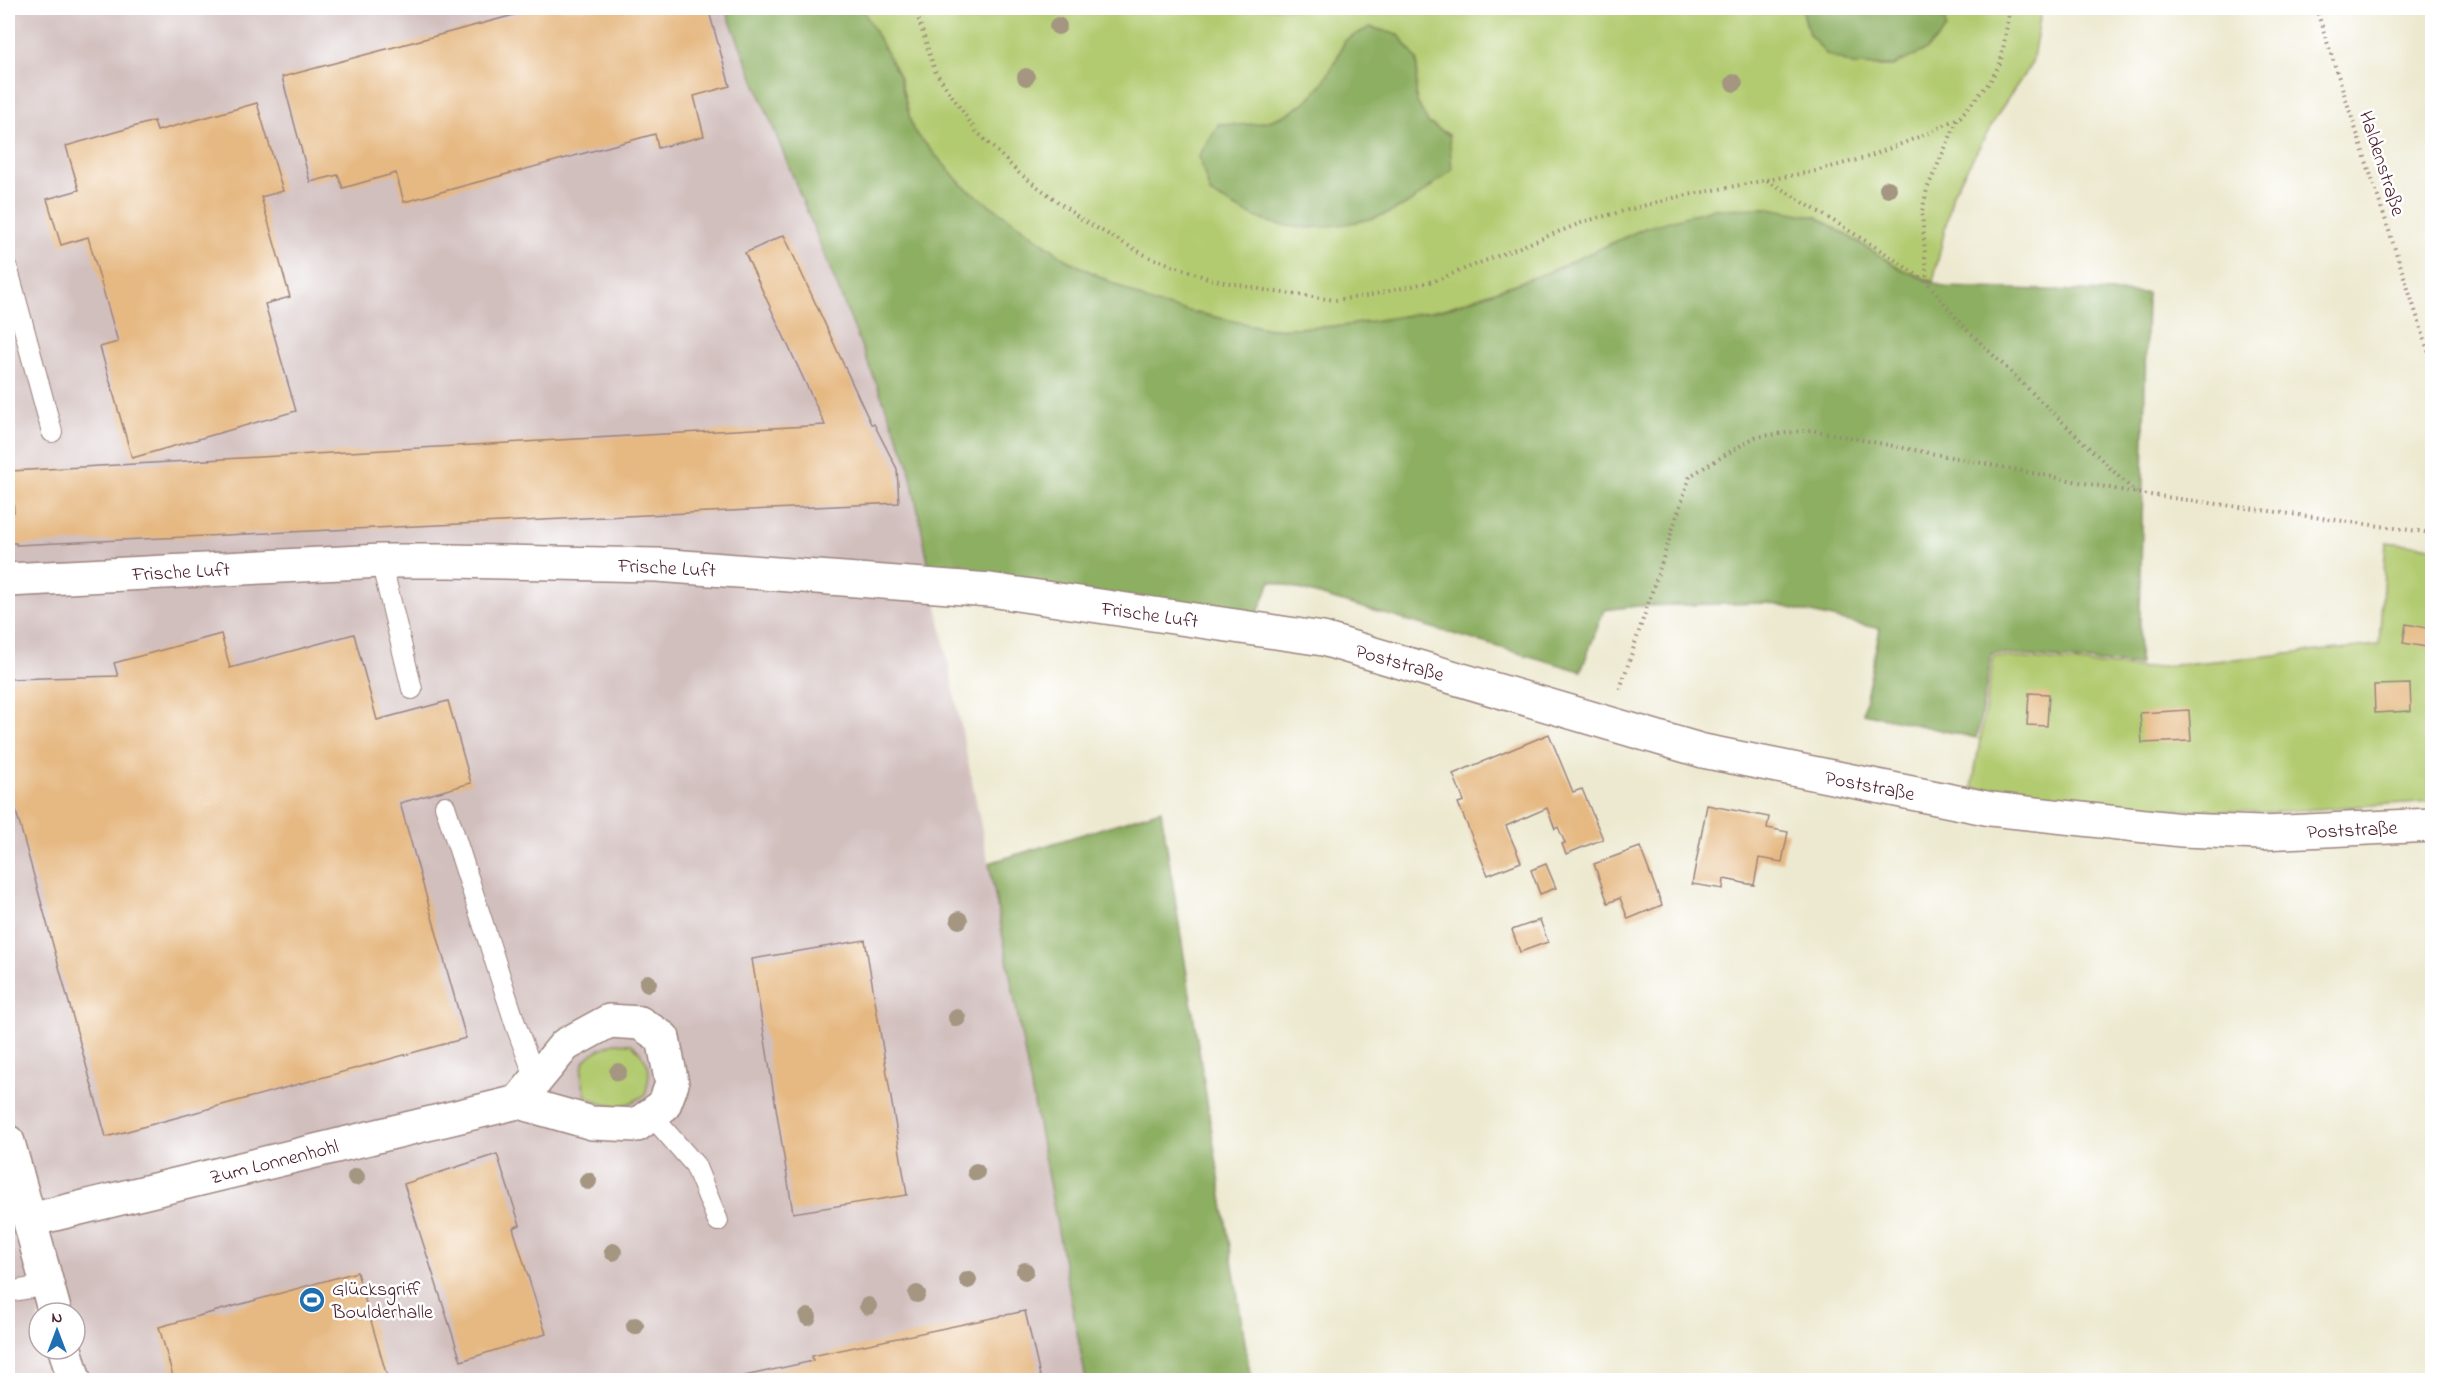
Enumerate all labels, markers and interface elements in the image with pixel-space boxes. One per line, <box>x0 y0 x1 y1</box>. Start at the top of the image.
street label: Haldenstraße <box>2350 107 2411 220</box>
street label: Frische Luft <box>616 552 717 587</box>
street label: Frische Luft <box>131 556 231 591</box>
street label: Frische Luft <box>1098 595 1200 638</box>
street label: Poststraße <box>1352 638 1447 691</box>
street label: Poststraße <box>1822 765 1917 810</box>
street label: Poststraße <box>2306 815 2398 848</box>
street label: Zum Lonnenhohl <box>207 1133 342 1193</box>
place label: Glücksgriff Boulderhalle <box>331 1276 433 1328</box>
sports icon: Glücksgriff Boulderhalle <box>297 1285 327 1315</box>
north arrow <box>27 1301 87 1361</box>
text: N <box>52 1306 63 1330</box>

